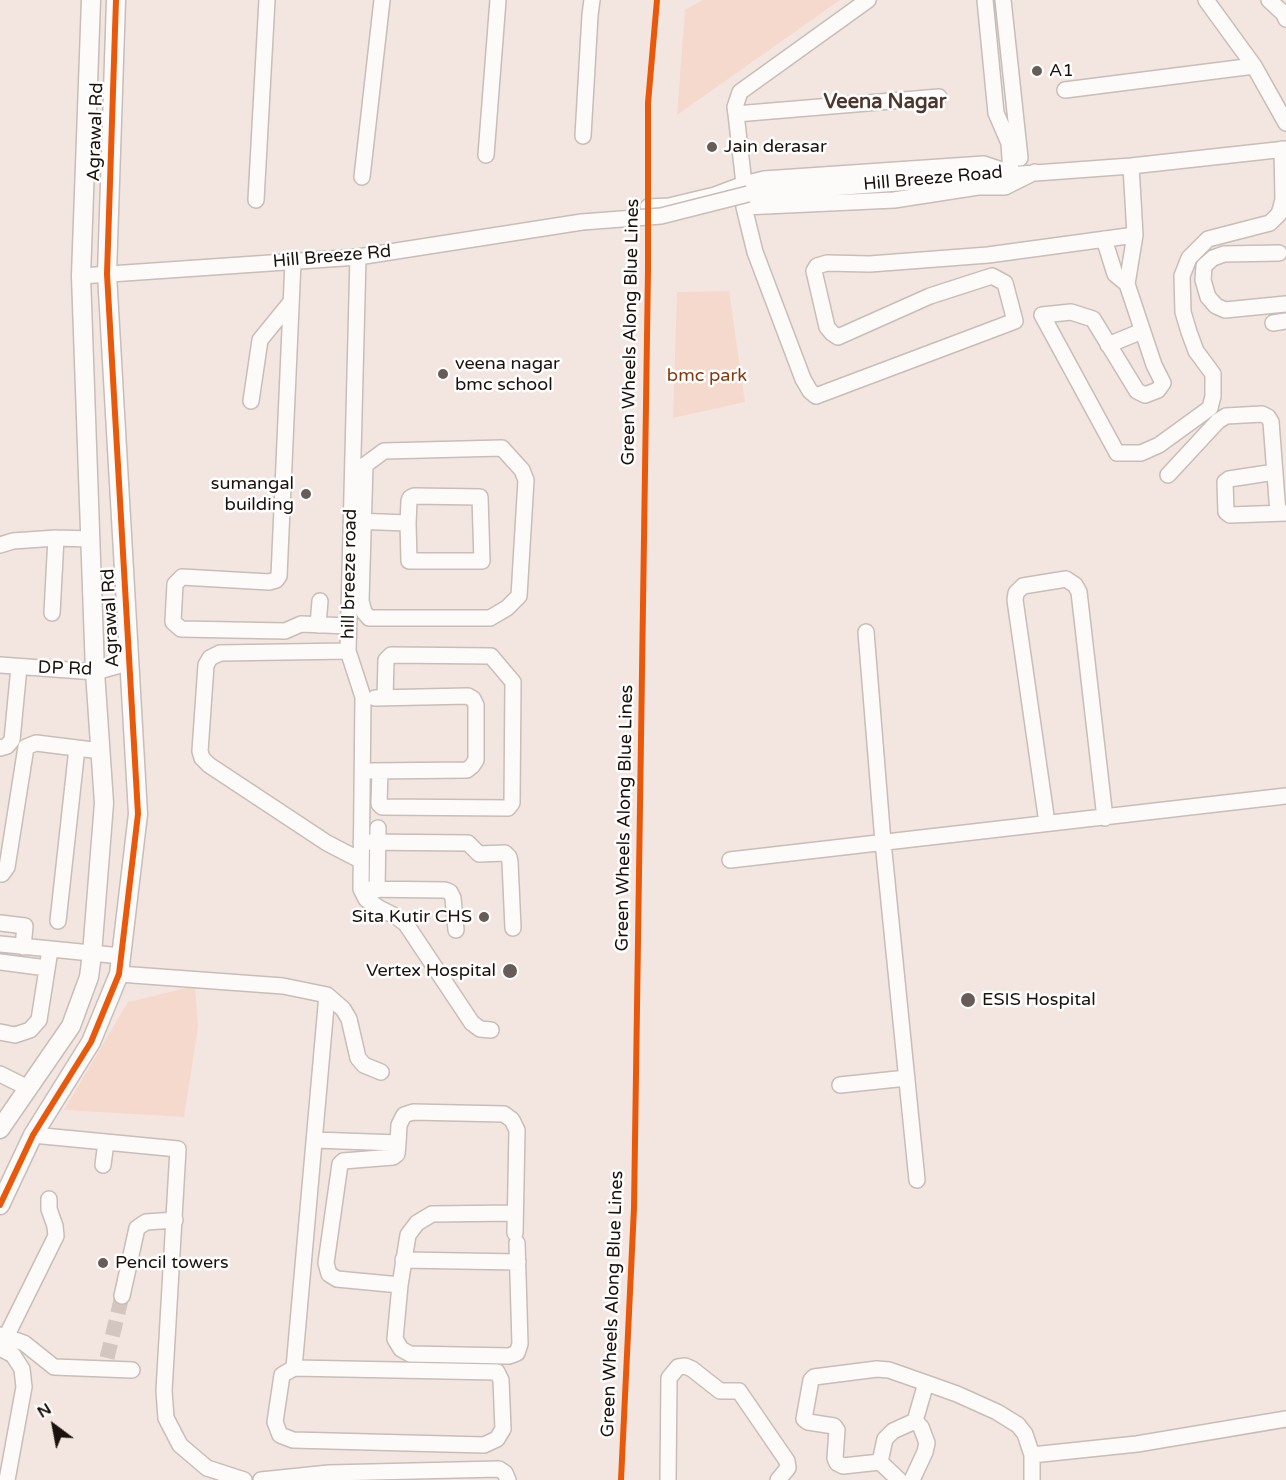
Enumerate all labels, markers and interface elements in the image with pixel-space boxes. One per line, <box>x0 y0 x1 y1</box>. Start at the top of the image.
place label: A1 <box>1049 60 1074 82</box>
marker: A1 <box>1030 64 1044 78</box>
street label: Agrawal Rd <box>83 82 109 182</box>
district label: Veena Nagar <box>824 91 946 115</box>
place label: Jain derasar <box>724 136 827 158</box>
marker: Jain derasar <box>705 140 719 154</box>
street label: Hill Breeze Road <box>862 162 1004 196</box>
street label: Green Wheels Along Blue Lines <box>618 199 644 465</box>
street label: Hill Breeze Rd <box>272 241 392 273</box>
place label: veena nagar bmc school <box>455 353 560 395</box>
park label: bmc park <box>667 365 747 387</box>
marker: veena nagar bmc school <box>436 367 450 381</box>
place label: sumangal building <box>211 473 294 516</box>
marker: sumangal building <box>299 487 313 501</box>
street label: hill breeze road <box>338 509 362 639</box>
street label: Agrawal Rd <box>98 568 124 668</box>
street label: DP Rd <box>37 657 93 681</box>
street label: Green Wheels Along Blue Lines <box>612 685 638 951</box>
place label: Sita Kutir CHS <box>352 906 472 928</box>
marker: Sita Kutir CHS <box>477 910 491 924</box>
place label: Vertex Hospital <box>366 960 496 982</box>
marker: Vertex Hospital <box>501 962 519 980</box>
place label: ESIS Hospital <box>982 989 1096 1011</box>
marker: ESIS Hospital <box>959 991 977 1009</box>
street label: Green Wheels Along Blue Lines <box>598 1170 628 1438</box>
place label: Pencil towers <box>115 1252 229 1274</box>
marker: Pencil towers <box>96 1256 110 1270</box>
north arrow <box>24 1396 84 1456</box>
text: N <box>34 1399 55 1423</box>

